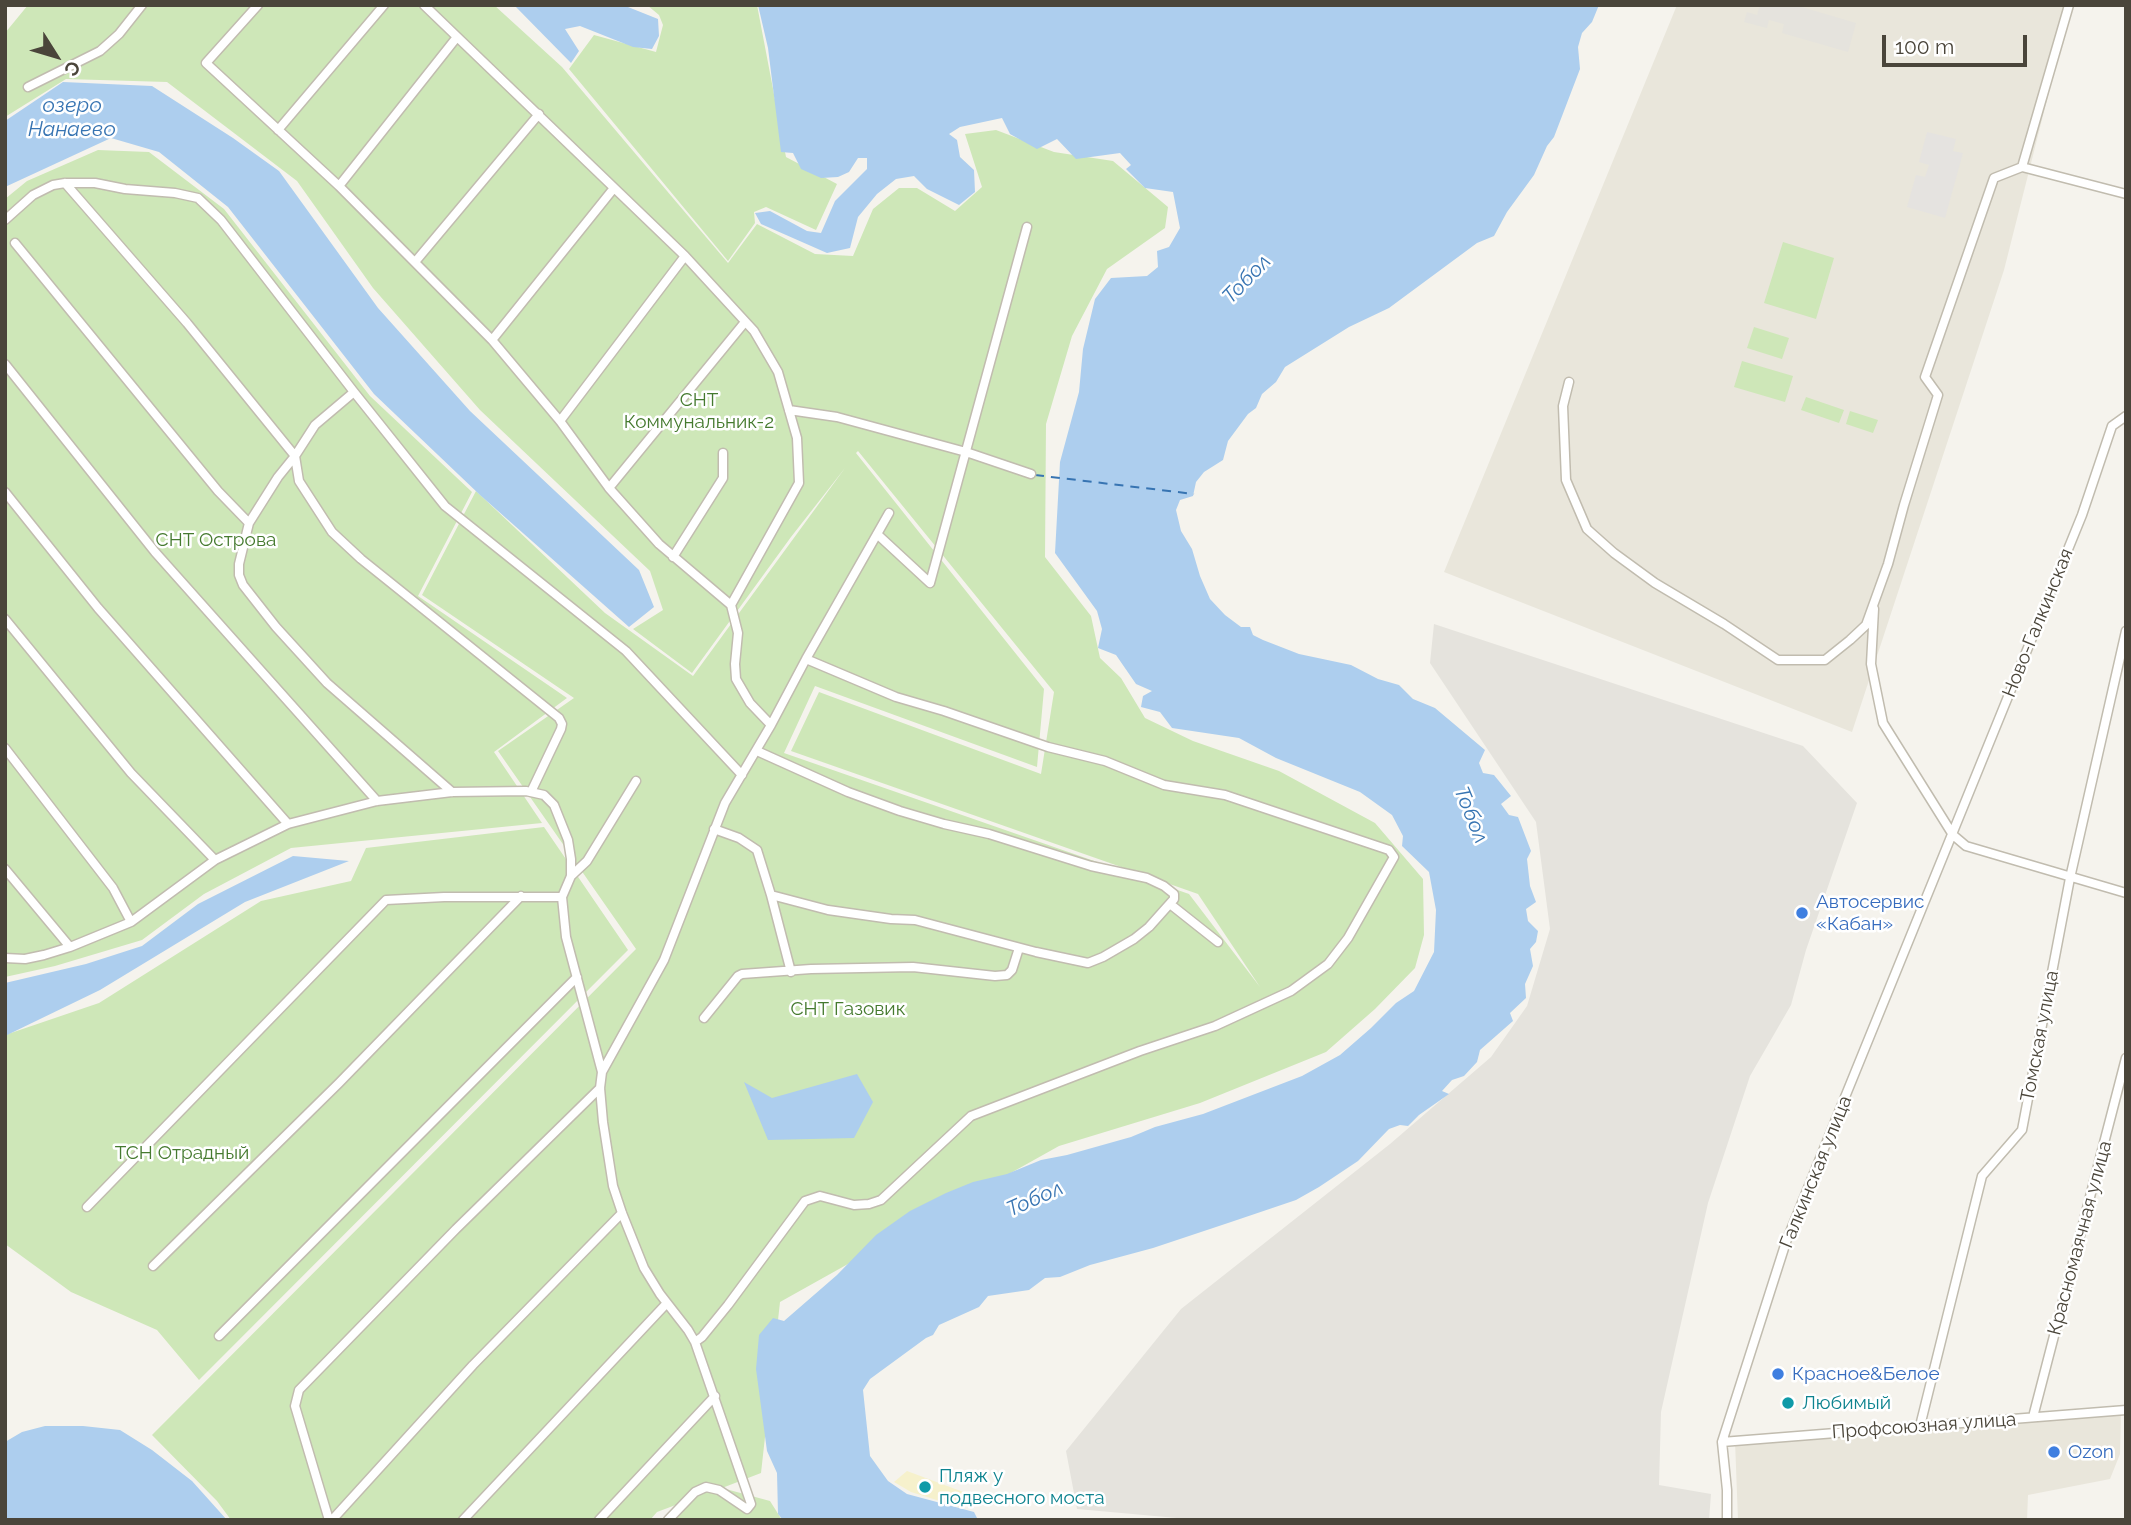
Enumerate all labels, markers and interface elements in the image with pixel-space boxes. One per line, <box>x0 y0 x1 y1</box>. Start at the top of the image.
north arrow <box>21 21 91 91</box>
scale bar <box>1886 21 2031 65</box>
text: 100 m <box>1895 34 1954 59</box>
text: С <box>60 57 85 80</box>
water label: озеро Нанаево <box>28 93 116 143</box>
water label: Тобол <box>1217 249 1277 309</box>
park label: СНТ Коммунальник-2 <box>624 389 774 433</box>
park label: СНТ Острова <box>156 529 276 551</box>
street label: Ново-Галкинская <box>1998 545 2078 701</box>
water label: Тобол <box>1448 783 1494 847</box>
place label: Автосервис «Кабан» <box>1816 891 1924 935</box>
marker: Автосервис «Кабан» <box>1794 905 1810 921</box>
street label: Томская улица <box>2016 968 2064 1104</box>
park label: СНТ Газовик <box>790 998 906 1020</box>
street label: Галкинская улица <box>1775 1092 1857 1252</box>
street label: Красномаячная улица <box>2043 1138 2117 1338</box>
park label: ТСН Отрадный <box>115 1142 249 1164</box>
water label: Тобол <box>1003 1175 1067 1223</box>
place label: Красное&Белое <box>1792 1363 1940 1385</box>
marker: Красное&Белое <box>1770 1366 1786 1382</box>
place label: Любимый <box>1802 1392 1891 1414</box>
marker: Любимый <box>1780 1395 1796 1411</box>
street label: Профсоюзная улица <box>1831 1408 2017 1444</box>
place label: Ozon <box>2068 1441 2114 1463</box>
marker: Ozon <box>2046 1444 2062 1460</box>
place label: Пляж у подвесного моста <box>939 1465 1105 1509</box>
marker: Пляж у подвесного моста <box>917 1479 933 1495</box>

